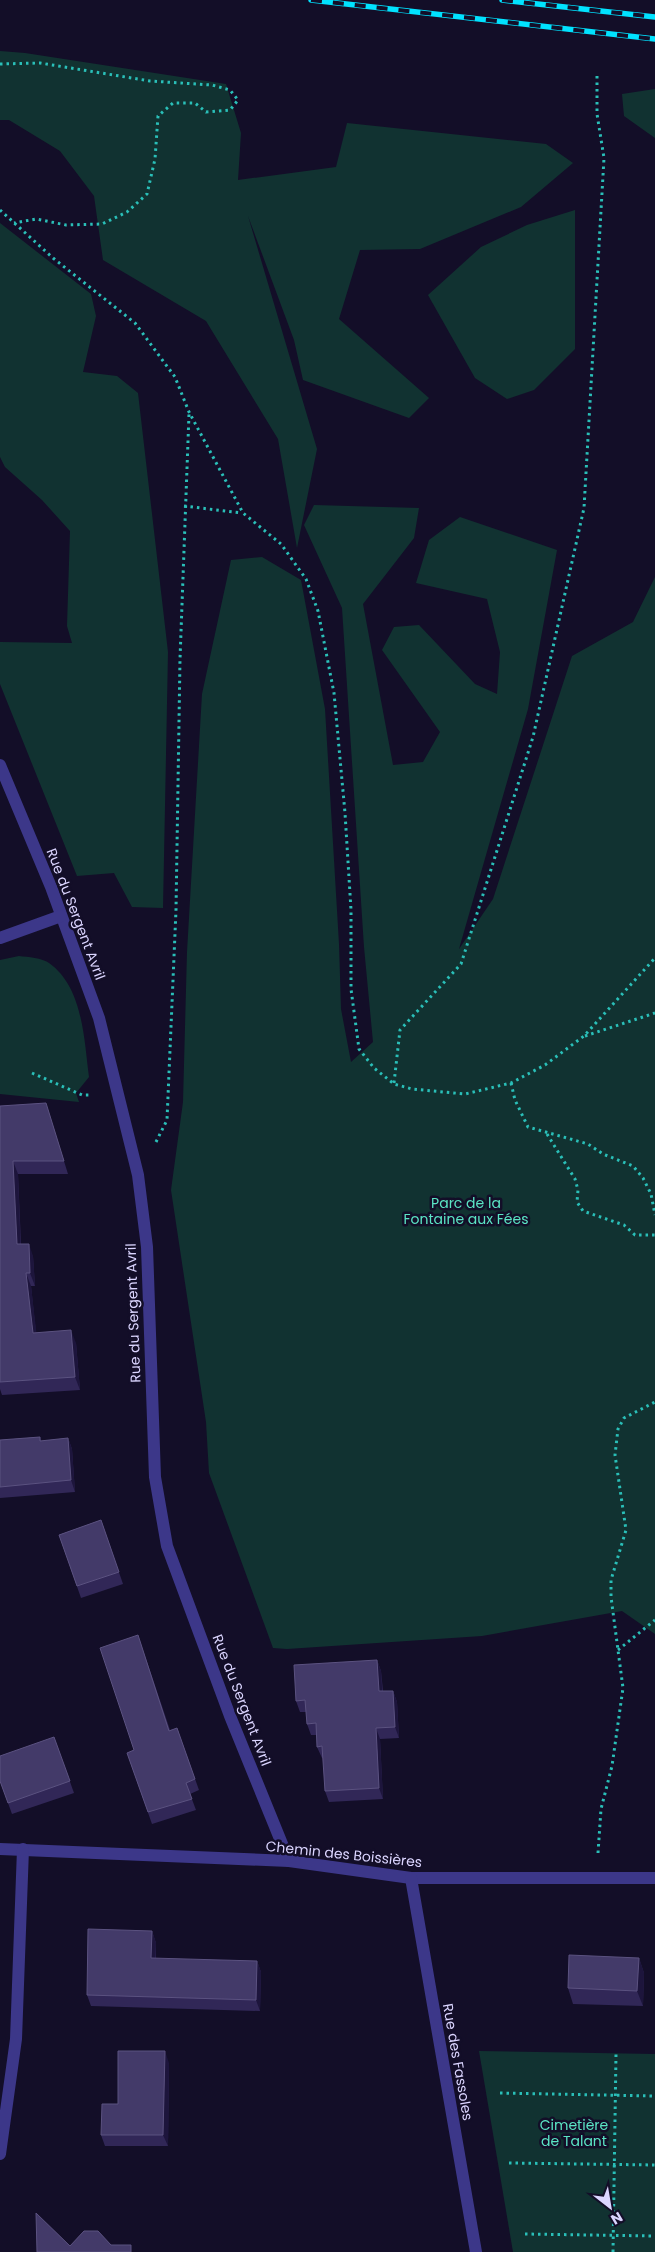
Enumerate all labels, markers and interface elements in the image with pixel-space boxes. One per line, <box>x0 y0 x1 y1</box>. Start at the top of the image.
street label: Rue du Sergent Avril <box>42 845 110 983</box>
park label: Parc de la Fontaine aux Fées <box>404 1193 528 1229</box>
street label: Rue du Sergent Avril <box>121 1243 145 1383</box>
street label: Rue du Sergent Avril <box>208 1631 276 1769</box>
street label: Chemin des Boissières <box>265 1836 423 1872</box>
street label: Rue des Fassoles <box>438 2002 478 2122</box>
park label: Cimetière de Talant <box>540 2115 609 2151</box>
north arrow <box>585 2182 635 2232</box>
text: N <box>607 2207 626 2229</box>

